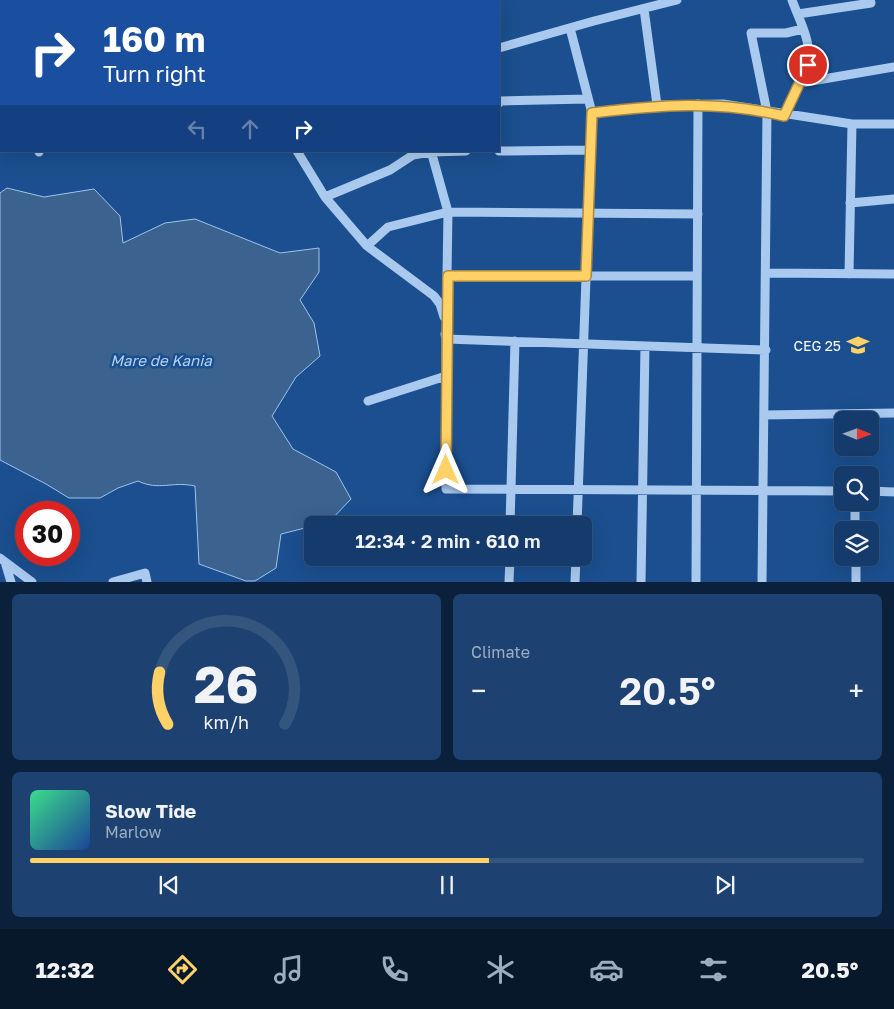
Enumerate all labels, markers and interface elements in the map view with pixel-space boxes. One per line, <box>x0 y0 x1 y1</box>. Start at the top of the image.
text: 160 m <box>103 18 205 60</box>
icon: right <box>20 20 85 85</box>
pin <box>787 44 829 86</box>
icon: arrive <box>794 51 822 79</box>
text: Turn right <box>103 60 206 87</box>
icon: left <box>183 115 211 143</box>
icon: ahead <box>236 115 264 143</box>
icon: right <box>289 115 317 143</box>
school or university icon: CEG 25 <box>845 332 871 358</box>
place label: CEG 25 <box>793 337 841 354</box>
water label: Mare de Kania <box>110 351 212 369</box>
north arrow <box>834 411 879 456</box>
map controls <box>834 411 879 566</box>
position arrow <box>419 443 471 495</box>
button: search <box>834 466 879 511</box>
speed limit sign: 30 <box>15 501 80 566</box>
button: layers <box>834 521 879 566</box>
text: 12:34 · 2 min · 610 m <box>355 529 541 552</box>
text: Climate <box>471 642 530 662</box>
text: 26 <box>194 652 259 714</box>
text: 20.5° <box>619 668 716 713</box>
text: − <box>471 674 486 707</box>
text: + <box>849 674 864 707</box>
text: km/h <box>204 711 249 733</box>
text: Slow Tide <box>105 799 196 822</box>
text: Marlow <box>105 822 161 842</box>
icon: previous <box>155 871 183 899</box>
icon: pause <box>433 871 461 899</box>
icon: next <box>711 871 739 899</box>
icon: directions <box>165 952 200 987</box>
icon: music <box>271 952 306 987</box>
icon: phone <box>377 952 412 987</box>
icon: climate <box>483 952 518 987</box>
icon: car <box>589 952 624 987</box>
icon: filters <box>696 952 731 987</box>
text: 12:32 <box>36 956 94 983</box>
text: 20.5° <box>802 956 858 983</box>

